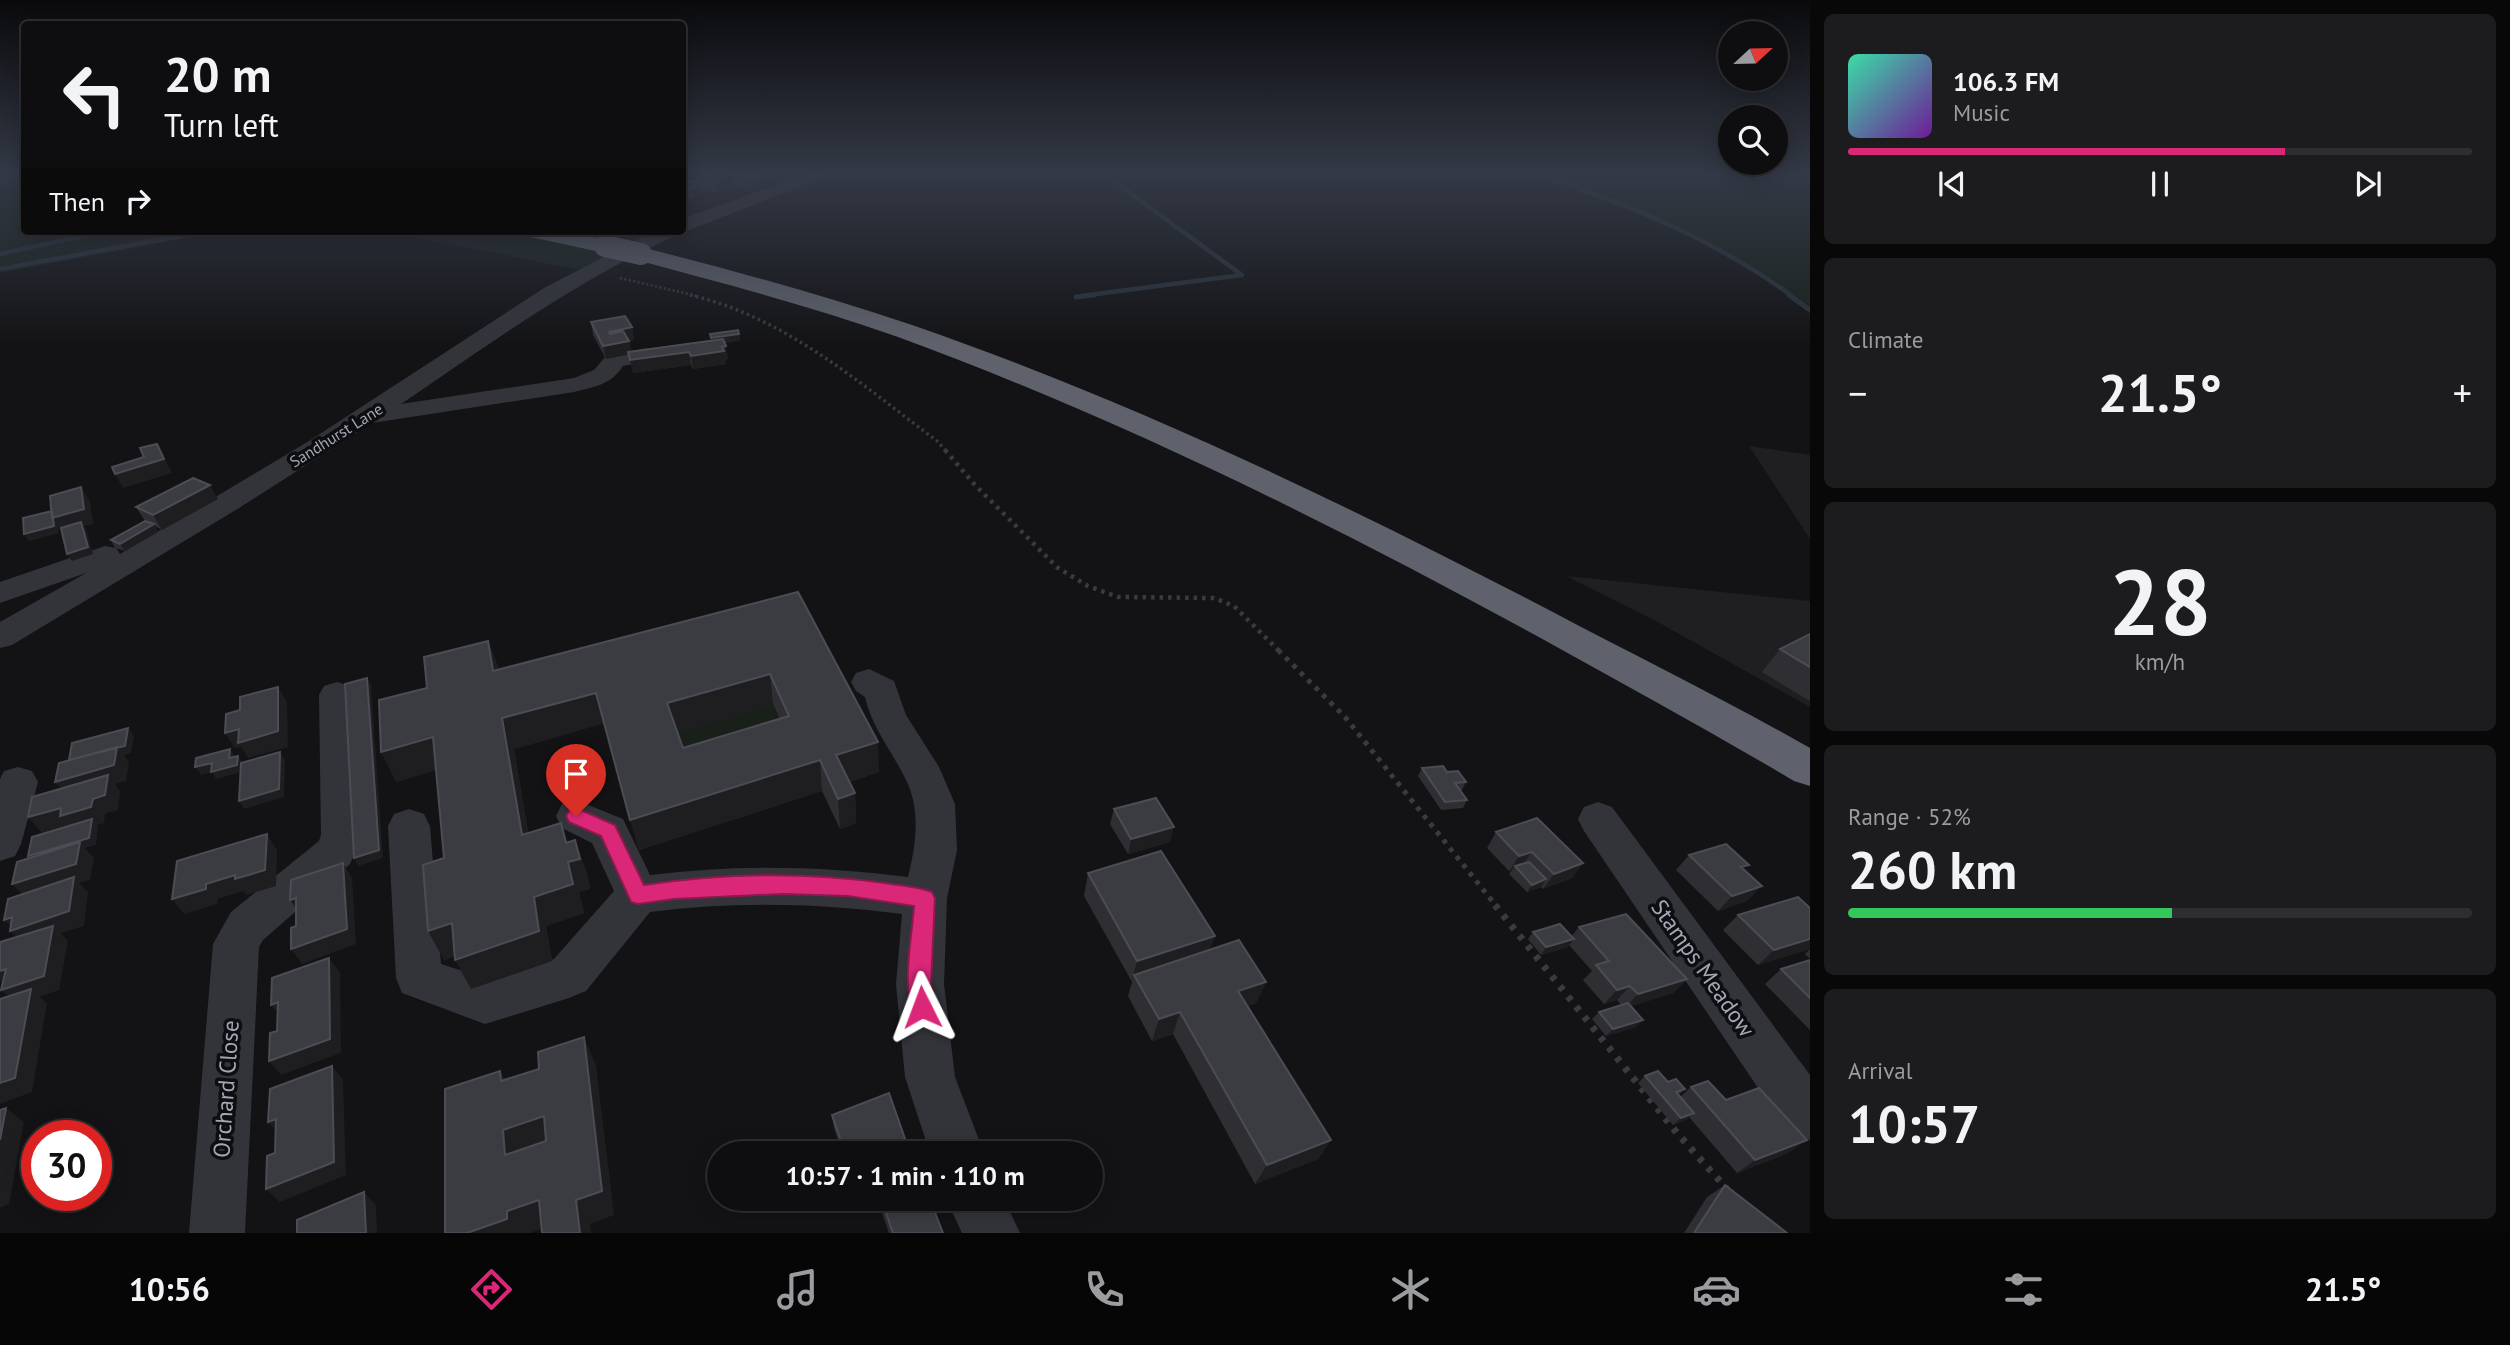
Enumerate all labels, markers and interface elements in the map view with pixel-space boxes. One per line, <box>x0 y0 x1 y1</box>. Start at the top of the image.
north arrow <box>1718 21 1788 91</box>
map controls <box>1718 21 1788 175</box>
text: 20 m <box>164 42 271 106</box>
icon: left <box>49 49 140 140</box>
text: 106.3 FM <box>1953 65 2059 98</box>
text: Music <box>1953 98 2010 127</box>
text: Turn left <box>164 104 279 146</box>
button: search <box>1718 105 1788 175</box>
icon: previous <box>1933 165 1971 203</box>
icon: pause <box>2141 165 2179 203</box>
icon: next <box>2349 165 2387 203</box>
icon: right <box>119 182 157 220</box>
text: Then <box>49 185 105 218</box>
text: Climate <box>1848 325 1923 354</box>
text: 21.5° <box>2098 359 2222 426</box>
text: − <box>1848 368 1867 417</box>
text: + <box>2453 368 2472 417</box>
street label: Sandhurst Lane <box>286 398 386 472</box>
text: 28 <box>2108 542 2212 660</box>
text: km/h <box>2135 647 2185 676</box>
pin <box>546 744 606 816</box>
icon: arrive <box>557 755 595 793</box>
text: Range · 52% <box>1848 802 1971 831</box>
text: 260 km <box>1848 836 2017 903</box>
street label: Stamps Meadow <box>1645 893 1762 1042</box>
position arrow <box>885 970 959 1044</box>
street label: Orchard Close <box>206 1019 245 1159</box>
text: Arrival <box>1848 1056 1912 1085</box>
text: 10:57 <box>1848 1090 1980 1157</box>
speed limit sign: 30 <box>21 1120 112 1211</box>
text: 10:57 · 1 min · 110 m <box>785 1159 1025 1192</box>
icon: directions <box>467 1265 516 1314</box>
icon: music <box>773 1265 822 1314</box>
icon: phone <box>1080 1265 1129 1314</box>
icon: climate <box>1386 1265 1435 1314</box>
icon: car <box>1692 1265 1741 1314</box>
icon: filters <box>1999 1265 2048 1314</box>
text: 10:56 <box>129 1268 210 1310</box>
text: 21.5° <box>2305 1268 2381 1310</box>

